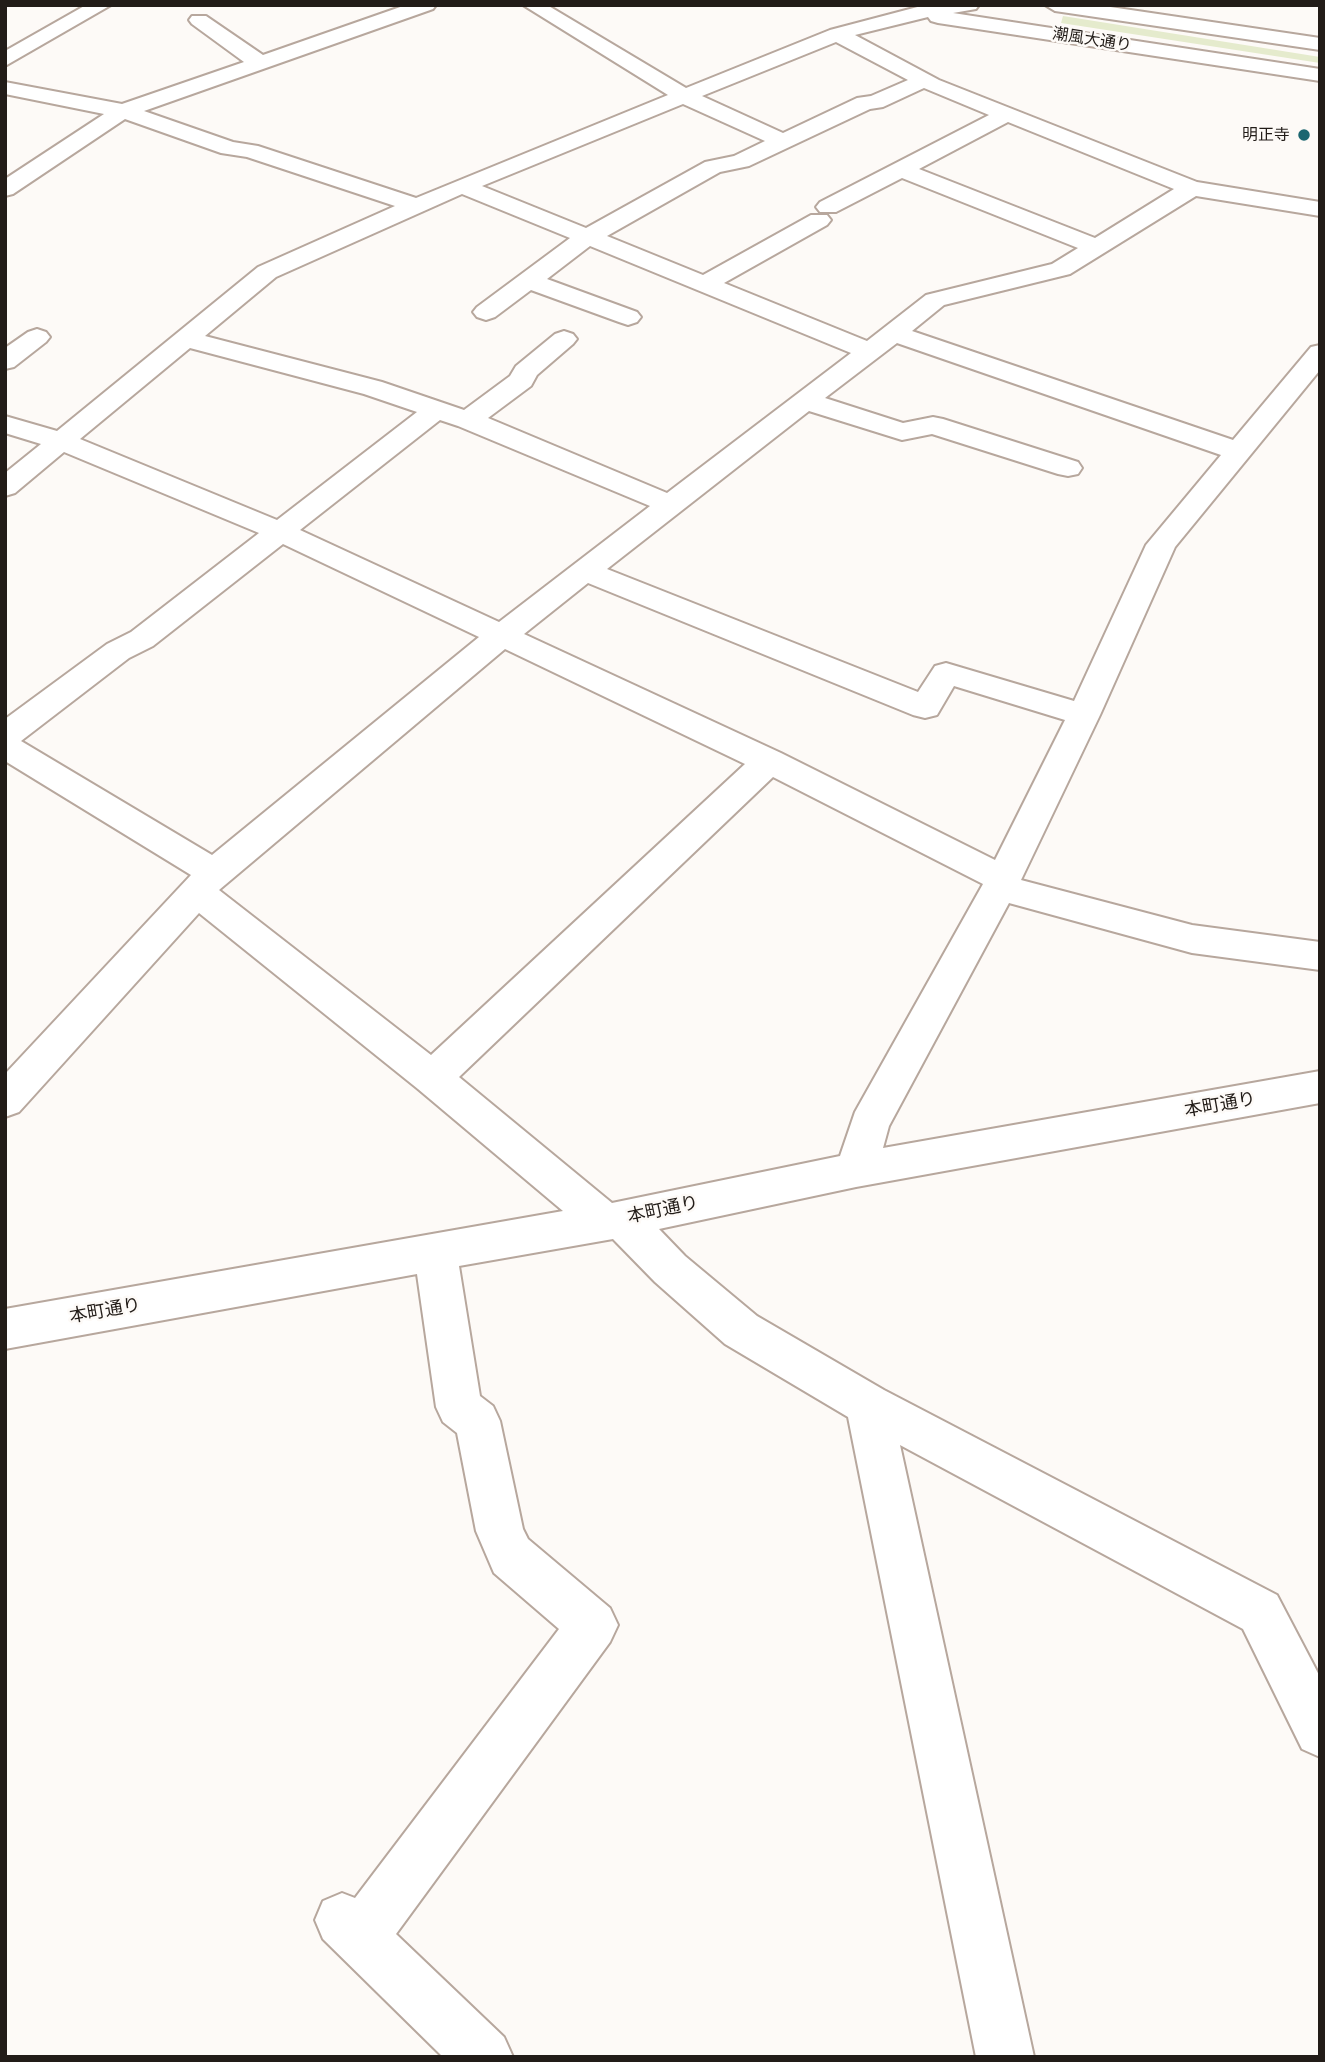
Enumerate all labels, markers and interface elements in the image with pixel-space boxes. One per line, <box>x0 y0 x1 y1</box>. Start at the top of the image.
street label: 潮風大通り <box>1051 24 1133 56</box>
place label: 明正寺 <box>1242 125 1290 145</box>
marker: 明正寺 <box>1296 127 1312 143</box>
street label: 本町通り <box>1183 1088 1257 1122</box>
street label: 本町通り <box>626 1192 700 1228</box>
street label: 本町通り <box>68 1294 142 1328</box>

